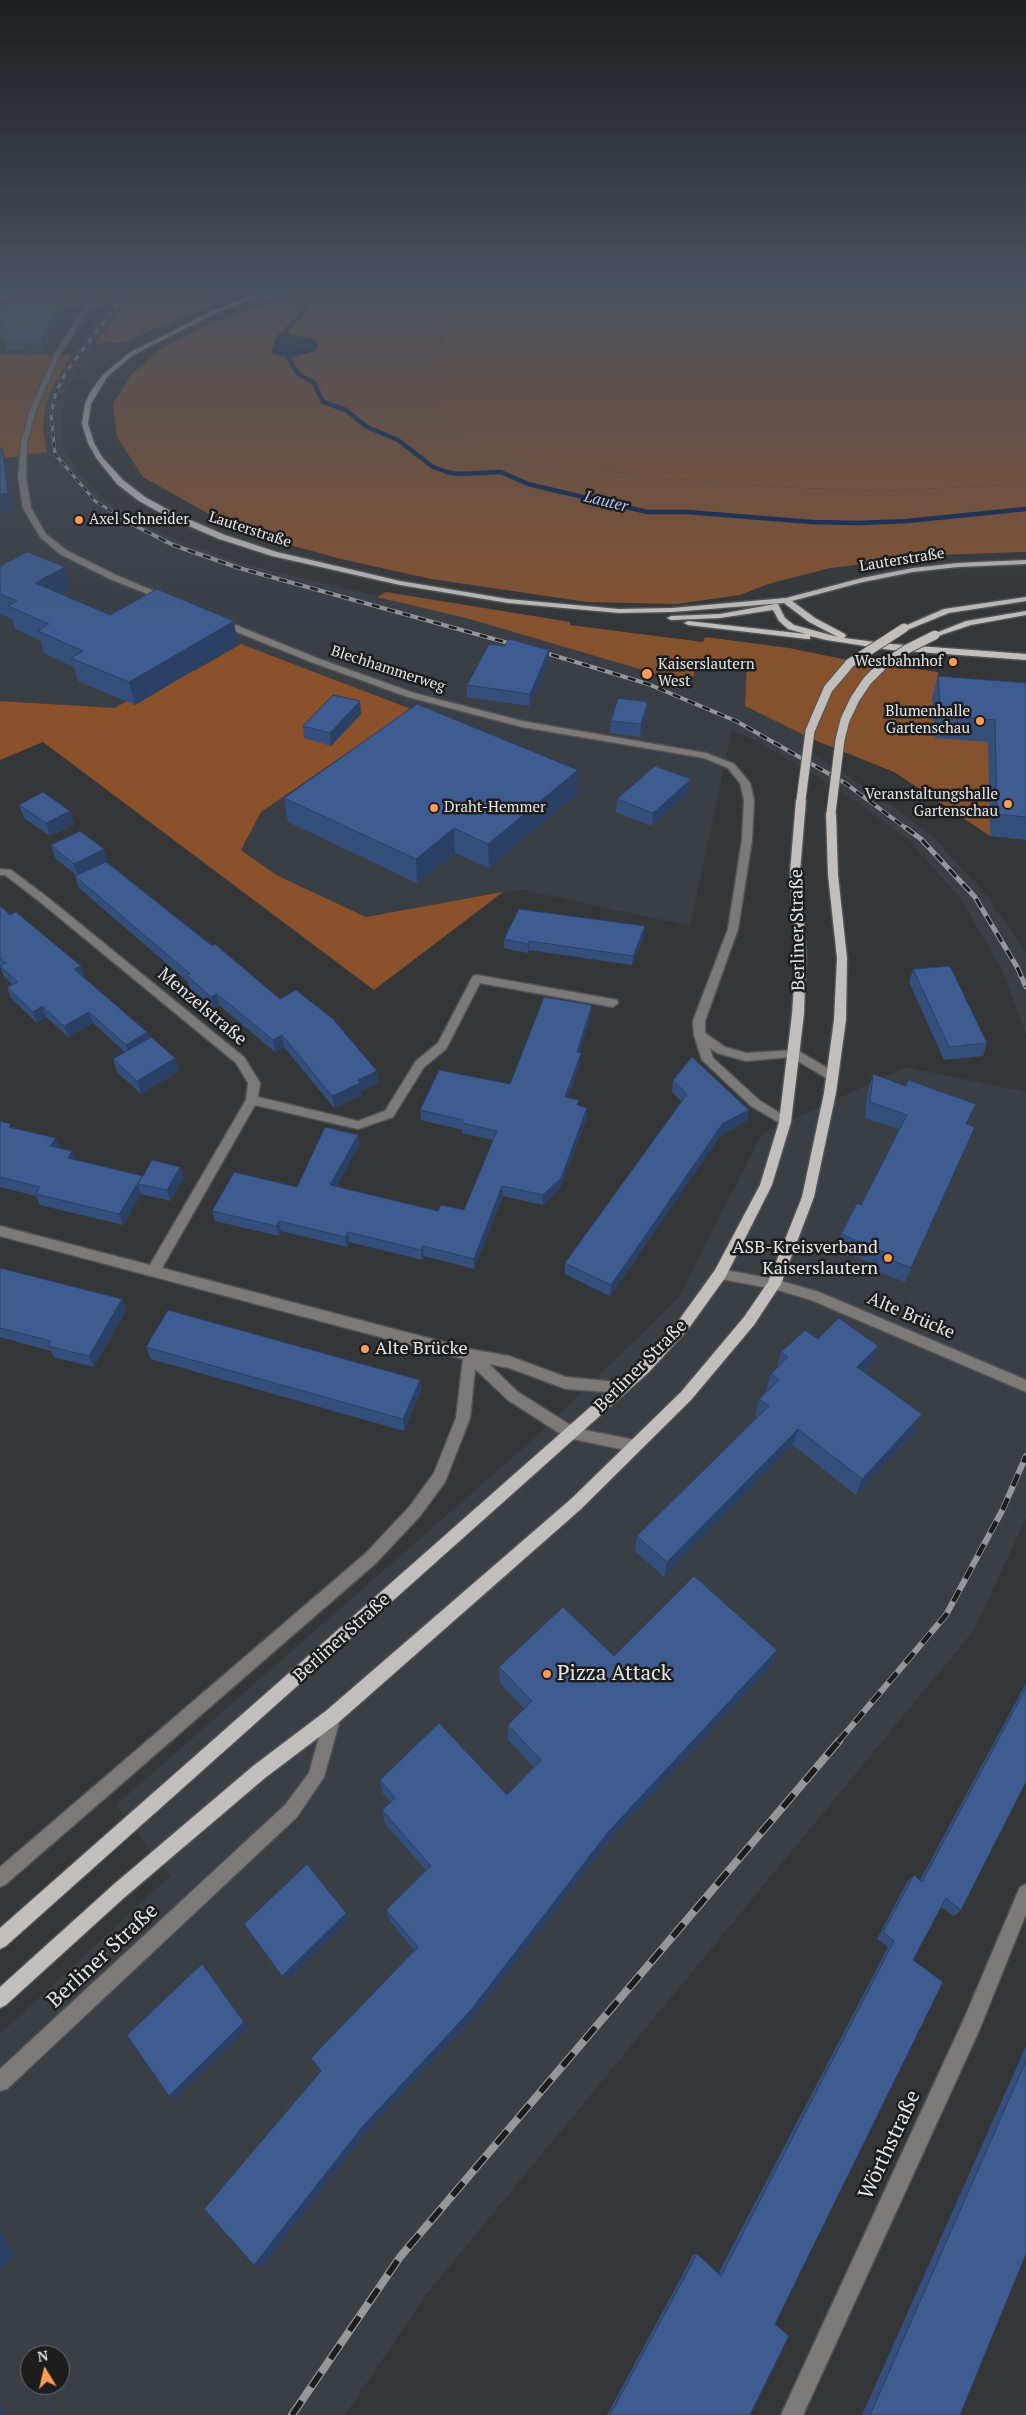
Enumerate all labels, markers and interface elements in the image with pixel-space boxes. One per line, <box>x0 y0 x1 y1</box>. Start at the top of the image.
water label: Lauter <box>582 487 630 517</box>
street label: Lauterstraße <box>206 508 294 552</box>
place label: Axel Schneider <box>89 511 189 529</box>
marker: Axel Schneider <box>73 514 85 526</box>
street label: Lauterstraße <box>858 544 946 576</box>
street label: Blechhammerweg <box>329 642 447 696</box>
place label: Westbahnhof <box>855 653 943 671</box>
place label: Kaiserslautern West <box>658 656 755 691</box>
marker: Westbahnhof <box>947 656 959 668</box>
marker: Kaiserslautern West <box>640 667 654 681</box>
place label: Blumenhalle Gartenschau <box>885 703 970 738</box>
marker: Blumenhalle Gartenschau <box>974 715 986 727</box>
place label: Veranstaltungshalle Gartenschau <box>865 786 998 821</box>
marker: Veranstaltungshalle Gartenschau <box>1002 798 1014 810</box>
place label: Draht-Hemmer <box>444 799 546 817</box>
marker: Draht-Hemmer <box>428 802 440 814</box>
street label: Berliner Straße <box>786 869 810 991</box>
street label: Menzelstraße <box>153 964 251 1050</box>
place label: ASB-Kreisverband Kaiserslautern <box>732 1237 878 1280</box>
marker: ASB-Kreisverband Kaiserslautern <box>882 1252 894 1264</box>
street label: Alte Brücke <box>864 1288 958 1344</box>
street label: Berliner Straße <box>590 1315 692 1417</box>
place label: Alte Brücke <box>375 1338 468 1360</box>
marker: Alte Brücke <box>359 1343 371 1355</box>
street label: Berliner Straße <box>290 1589 394 1687</box>
place label: Pizza Attack <box>557 1661 672 1687</box>
marker: Pizza Attack <box>541 1668 553 1680</box>
street label: Berliner Straße <box>42 1898 164 2014</box>
street label: Wörthstraße <box>854 2086 926 2204</box>
north arrow <box>20 2345 70 2395</box>
text: N <box>36 2345 49 2366</box>

